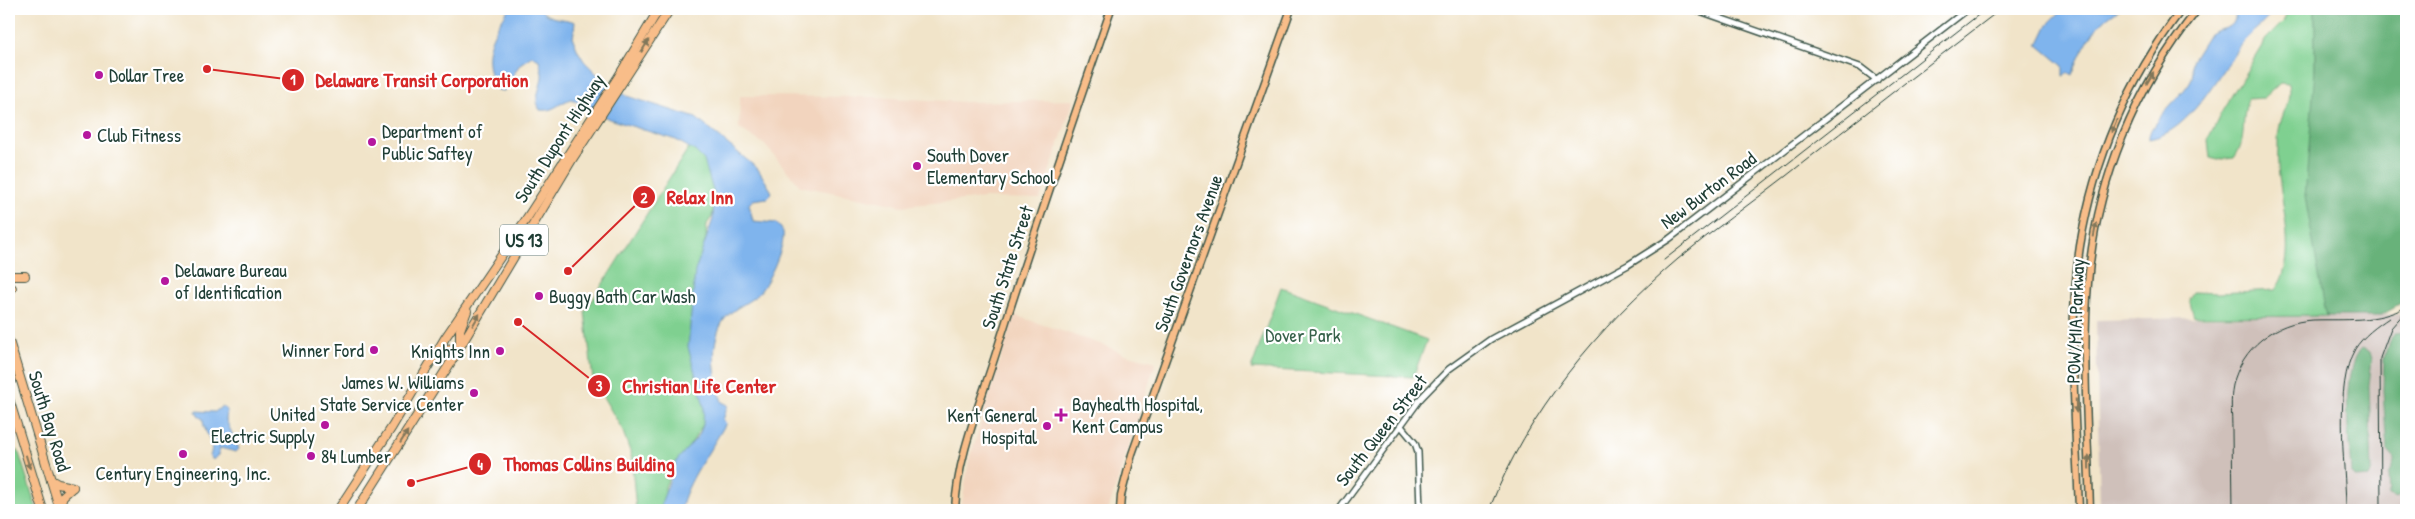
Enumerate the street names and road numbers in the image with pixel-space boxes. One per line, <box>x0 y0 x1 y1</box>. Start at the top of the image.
street label: South Dupont Highway <box>508 69 610 207</box>
street label: New Burton Road <box>1655 145 1762 235</box>
street label: South Governors Avenue <box>1147 170 1229 335</box>
street label: South State Street <box>975 202 1039 332</box>
road number: US 13 <box>500 224 548 256</box>
street label: POW/MIA Parkway <box>2060 258 2090 384</box>
street label: South Bay Road <box>22 368 78 475</box>
street label: South Queen Street <box>1329 368 1433 491</box>

